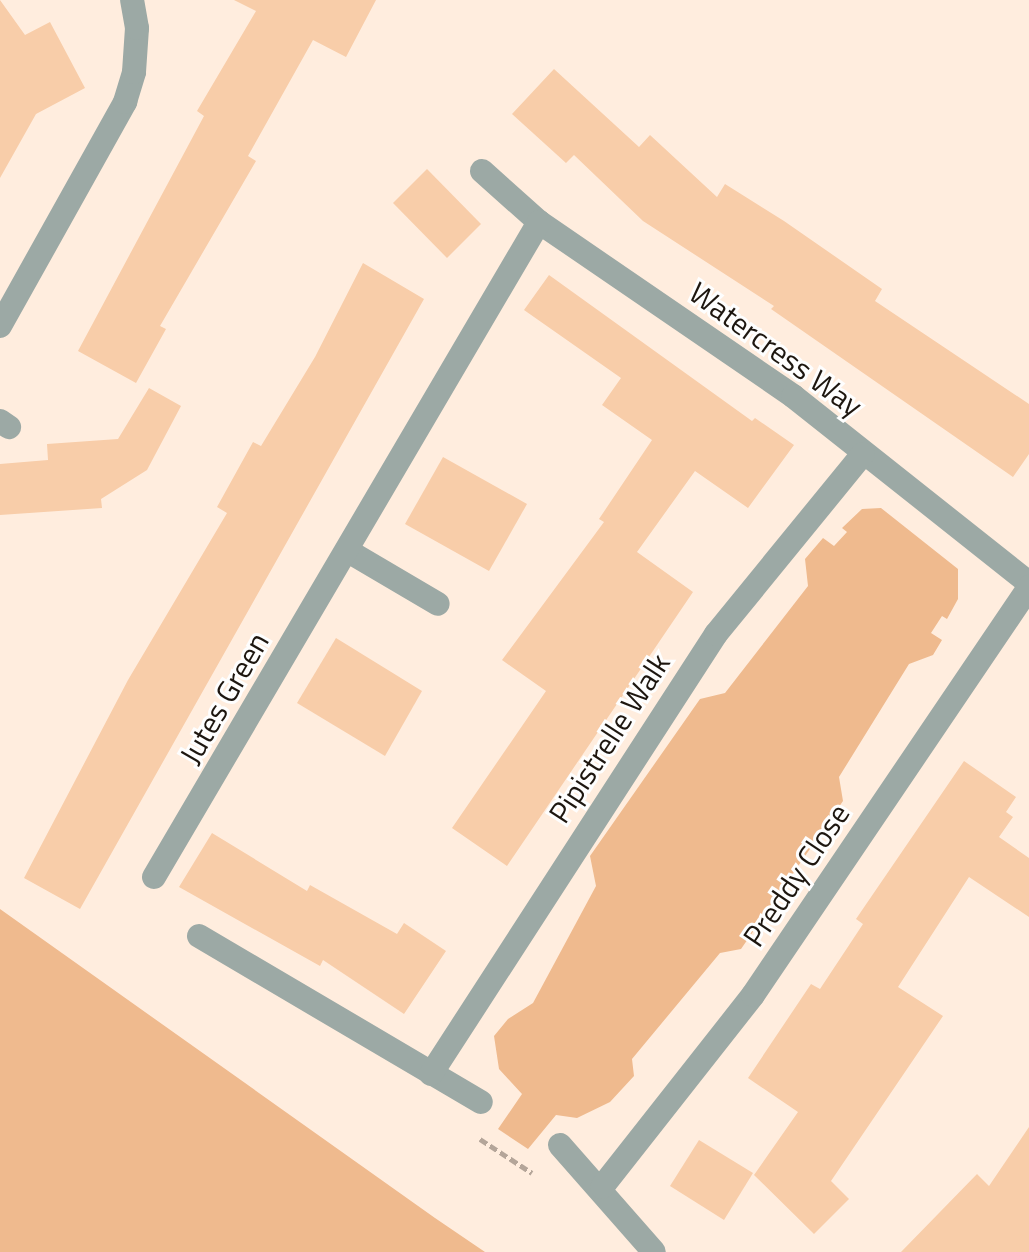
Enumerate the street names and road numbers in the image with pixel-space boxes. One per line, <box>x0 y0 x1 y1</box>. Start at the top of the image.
street label: Watercress Way <box>682 274 870 424</box>
street label: Jutes Green <box>172 626 276 770</box>
street label: Pipistrelle Walk <box>541 647 677 829</box>
street label: Preddy Close <box>735 797 857 953</box>

